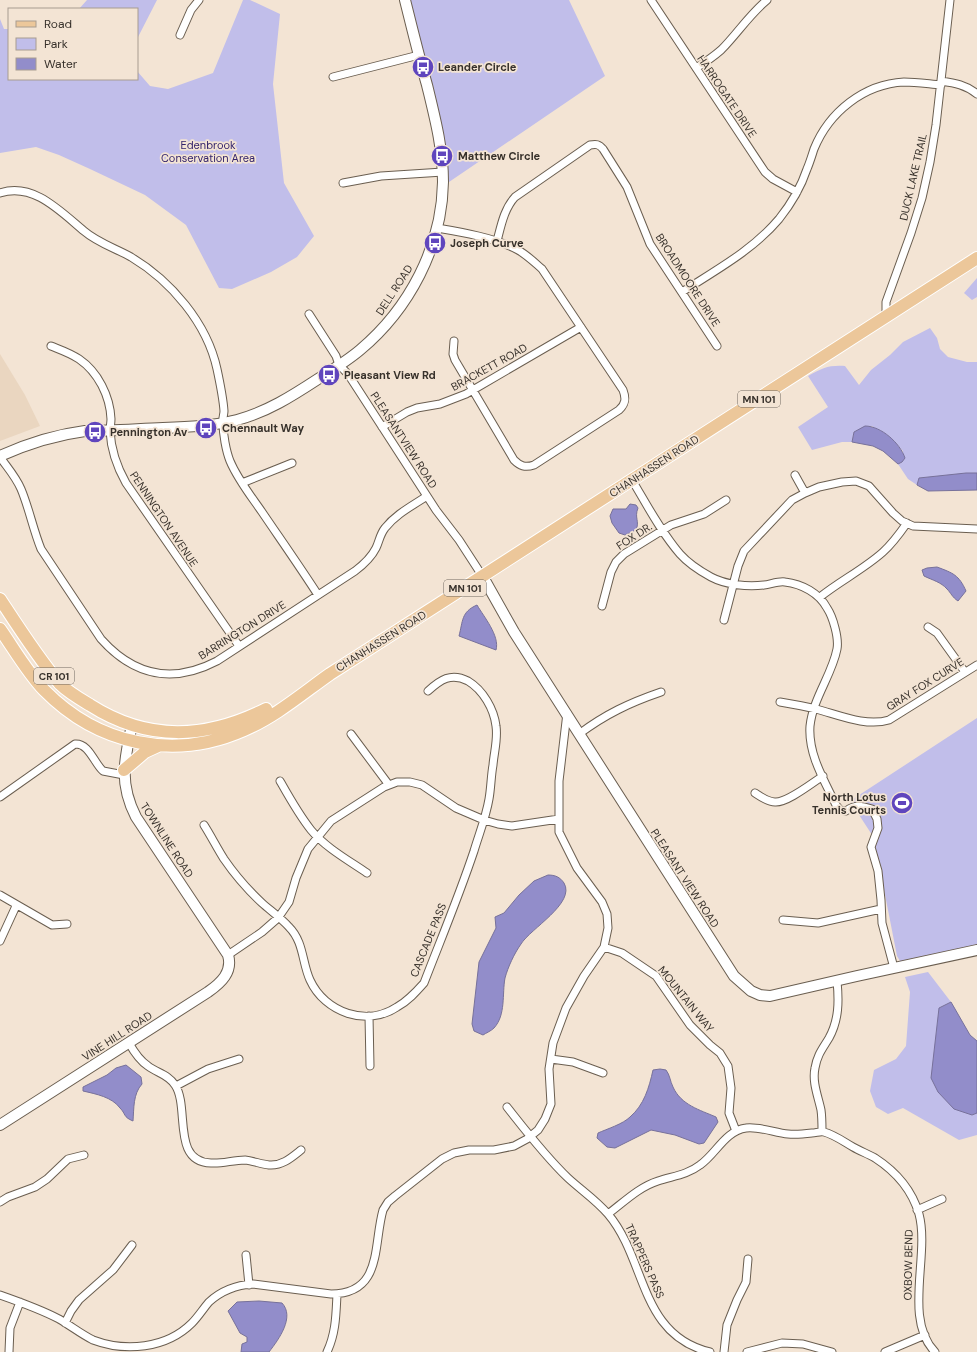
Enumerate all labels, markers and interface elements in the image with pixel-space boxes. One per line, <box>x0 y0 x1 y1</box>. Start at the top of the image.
legend <box>8 8 138 80</box>
text: Road <box>44 16 72 32</box>
text: Park <box>44 36 68 52</box>
street label: HARROGATE DRIVE <box>694 52 760 140</box>
bus stop icon: Leander Circle <box>410 54 436 80</box>
text: Water <box>44 56 78 72</box>
place label: Leander Circle <box>438 60 517 74</box>
street label: DUCK LAKE TRAIL <box>896 132 930 222</box>
park label: Edenbrook Conservation Area <box>161 138 255 165</box>
bus stop icon: Matthew Circle <box>429 143 455 169</box>
place label: Matthew Circle <box>458 149 541 163</box>
bus stop icon: Joseph Curve <box>422 230 448 256</box>
street label: BROADMOORE DRIVE <box>653 231 723 329</box>
place label: Joseph Curve <box>450 236 524 250</box>
street label: DELL ROAD <box>372 262 416 318</box>
street label: BRACKETT ROAD <box>448 340 530 394</box>
bus stop icon: Pleasant View Rd <box>316 362 342 388</box>
place label: Pleasant View Rd <box>344 368 436 382</box>
street label: PLEASANTVIEW ROAD <box>368 389 441 491</box>
road number: MN 101 <box>738 391 780 407</box>
bus stop icon: Chennault Way <box>193 415 219 441</box>
bus stop icon: Pennington Av <box>82 419 108 445</box>
place label: Chennault Way <box>222 421 304 435</box>
place label: Pennington Av <box>110 425 188 439</box>
street label: CHANHASSEN ROAD <box>607 432 702 500</box>
street label: PENNINGTON AVENUE <box>127 469 201 569</box>
street label: FOX DR. <box>614 519 654 553</box>
road number: MN 101 <box>444 580 486 596</box>
street label: BARRINGTON DRIVE <box>196 597 288 663</box>
street label: CHANHASSEN ROAD <box>333 607 429 674</box>
street label: GRAY FOX CURVE <box>884 654 966 714</box>
road number: CR 101 <box>34 668 74 684</box>
place label: North Lotus Tennis Courts <box>812 790 886 817</box>
sports icon: North Lotus Tennis Courts <box>889 790 915 816</box>
street label: TOWNLINE ROAD <box>138 800 197 881</box>
street label: PLEASANT VIEW ROAD <box>648 826 722 930</box>
street label: CASCADE PASS <box>407 901 449 979</box>
street label: MOUNTAIN WAY <box>655 963 717 1035</box>
street label: VINE HILL ROAD <box>79 1008 155 1064</box>
street label: TRAPPERS PASS <box>622 1221 668 1301</box>
street label: OXBOW BEND <box>900 1229 916 1301</box>

